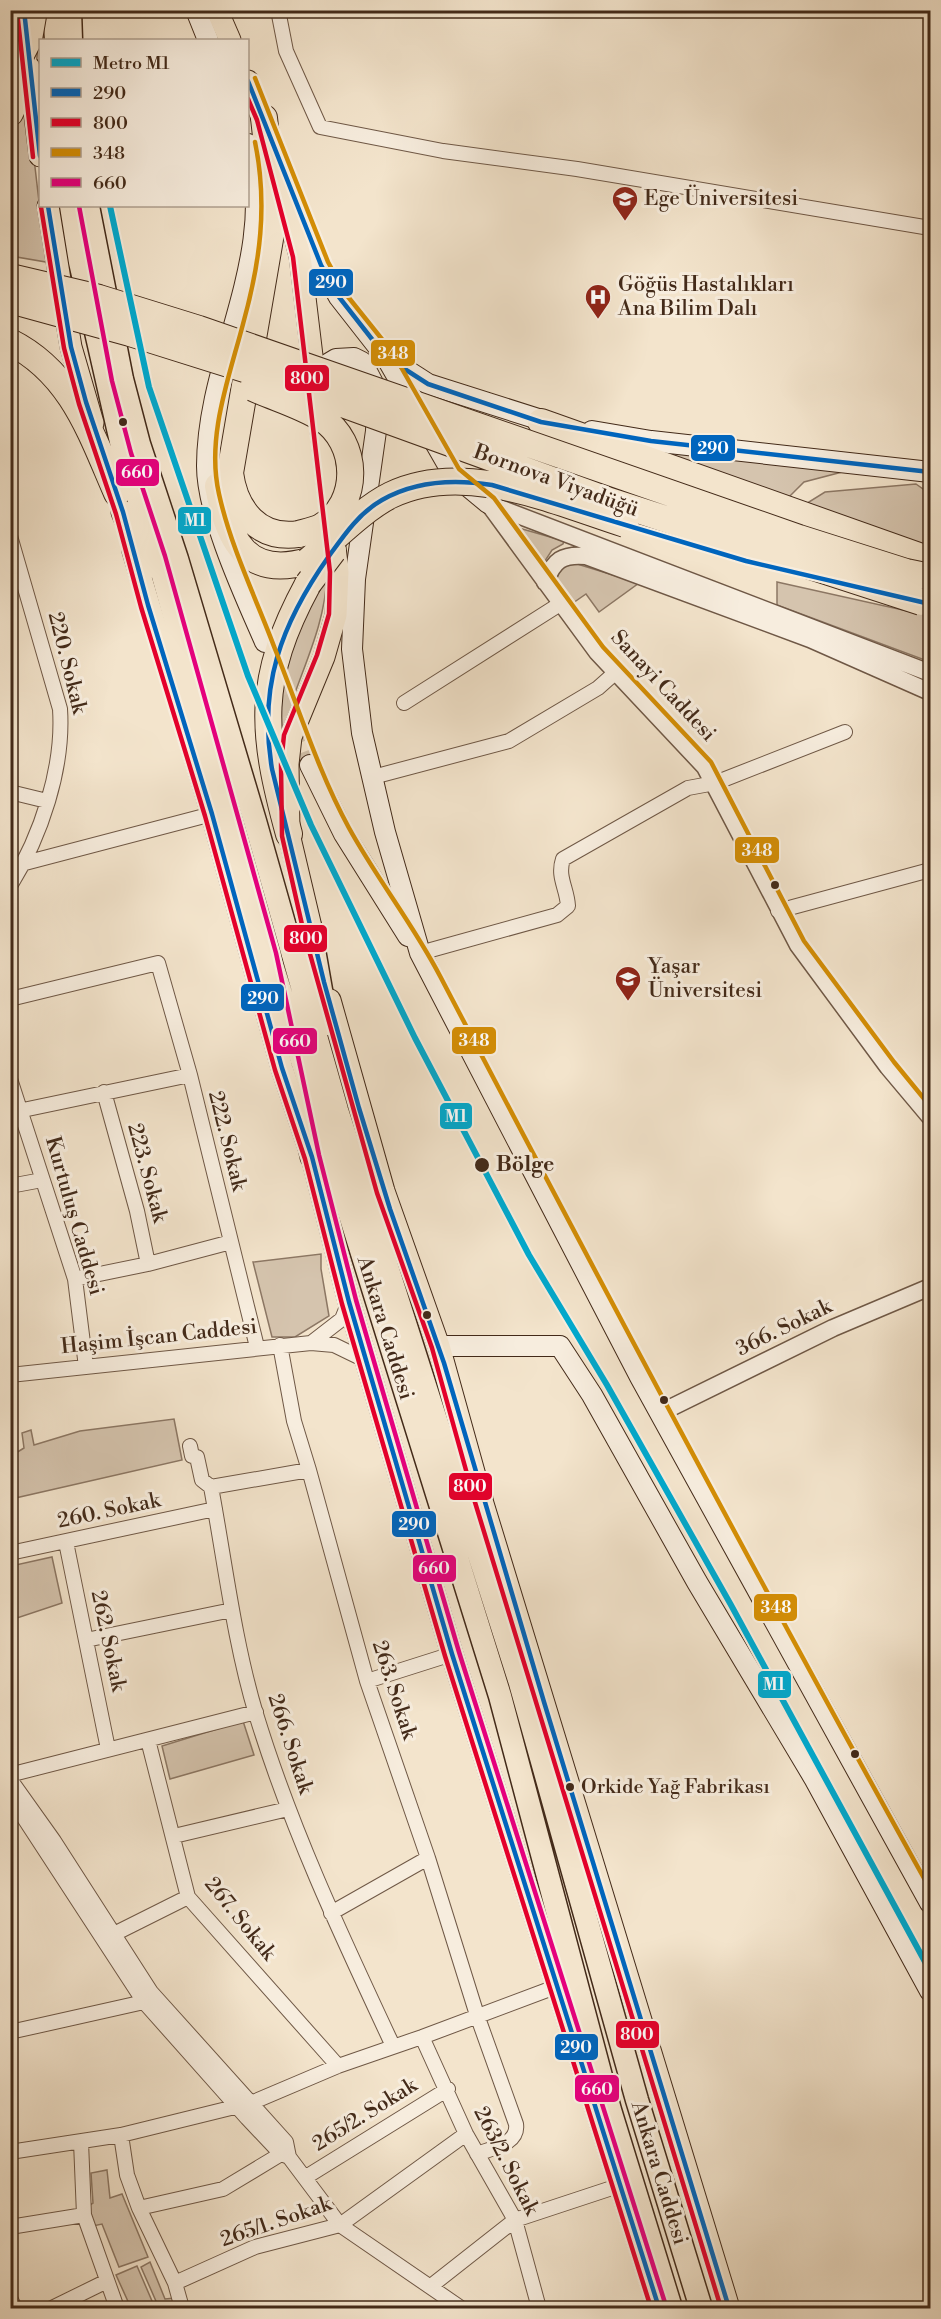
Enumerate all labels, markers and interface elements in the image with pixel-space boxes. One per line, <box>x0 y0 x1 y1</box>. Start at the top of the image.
legend <box>39 39 249 207</box>
text: Metro M1 <box>93 52 170 75</box>
text: 290 <box>93 82 126 105</box>
text: 800 <box>93 112 128 135</box>
text: 348 <box>93 142 125 165</box>
text: 660 <box>93 172 127 195</box>
school or university icon: Ege Üniversitesi <box>610 184 640 222</box>
place label: Ege Üniversitesi <box>644 184 798 212</box>
line badge: 290 <box>308 268 354 297</box>
place label: Göğüs Hastalıkları Ana Bilim Dalı <box>617 272 794 322</box>
text: 290 <box>315 273 347 293</box>
hospital icon: Göğüs Hastalıkları Ana Bilim Dalı <box>583 282 613 320</box>
line badge: 348 <box>370 339 416 367</box>
text: 348 <box>378 344 408 364</box>
line badge: 800 <box>284 364 330 392</box>
text: 800 <box>290 369 324 389</box>
unlabelled marker <box>117 416 129 428</box>
line badge: 290 <box>690 434 736 462</box>
street label: Bornova Viyadüğü <box>469 439 642 523</box>
text: 290 <box>697 439 729 459</box>
line badge: 660 <box>115 458 160 487</box>
text: 660 <box>121 463 153 483</box>
line badge: M1 <box>177 506 212 535</box>
text: M1 <box>184 511 207 531</box>
street label: 220. Sokak <box>42 609 92 718</box>
street label: Sanayi Caddesi <box>605 625 721 747</box>
line badge: 348 <box>734 836 780 864</box>
text: 348 <box>742 841 772 861</box>
unlabelled marker <box>769 879 781 891</box>
line badge: 800 <box>283 924 328 953</box>
text: 800 <box>289 929 323 949</box>
place label: Yaşar Üniversitesi <box>647 954 762 1004</box>
school or university icon: Yaşar Üniversitesi <box>613 964 643 1002</box>
line badge: 290 <box>240 983 285 1012</box>
text: 290 <box>247 989 279 1009</box>
line badge: 348 <box>451 1026 497 1055</box>
line badge: 660 <box>272 1027 318 1055</box>
text: 348 <box>459 1031 489 1051</box>
text: 660 <box>279 1032 311 1052</box>
street label: 222. Sokak <box>202 1088 252 1195</box>
line badge: M1 <box>439 1102 473 1130</box>
text: M1 <box>445 1107 468 1127</box>
street label: 223. Sokak <box>121 1121 173 1226</box>
street label: Kurtuluş Caddesi <box>39 1134 109 1298</box>
place label: Bölge <box>496 1152 554 1178</box>
marker: Bölge <box>473 1156 491 1174</box>
street label: Ankara Caddesi <box>351 1252 419 1403</box>
street label: 366. Sokak <box>732 1293 837 1362</box>
unlabelled marker <box>421 1309 433 1321</box>
street label: Haşim İşcan Caddesi <box>59 1312 258 1360</box>
unlabelled marker <box>658 1394 670 1406</box>
line badge: 800 <box>448 1472 493 1501</box>
text: 800 <box>453 1477 487 1497</box>
street label: 260. Sokak <box>55 1487 164 1535</box>
line badge: 290 <box>391 1510 437 1538</box>
text: 290 <box>398 1515 430 1535</box>
line badge: 660 <box>412 1554 457 1583</box>
text: 660 <box>418 1559 450 1579</box>
street label: 262. Sokak <box>85 1588 132 1695</box>
line badge: 348 <box>753 1593 798 1622</box>
text: 348 <box>761 1598 791 1618</box>
street label: 263. Sokak <box>366 1637 423 1744</box>
line badge: M1 <box>757 1670 792 1699</box>
text: M1 <box>763 1675 786 1695</box>
street label: 266. Sokak <box>262 1691 319 1798</box>
unlabelled marker <box>849 1748 861 1760</box>
place label: Orkide Yağ Fabrikası <box>581 1775 770 1800</box>
marker: Orkide Yağ Fabrikası <box>564 1781 576 1793</box>
street label: 267. Sokak <box>199 1872 282 1967</box>
line badge: 800 <box>615 2020 660 2049</box>
text: 800 <box>620 2025 654 2045</box>
line badge: 290 <box>554 2033 599 2061</box>
text: 290 <box>560 2038 592 2058</box>
street label: 265/2. Sokak <box>308 2072 423 2157</box>
line badge: 660 <box>574 2074 620 2103</box>
text: 660 <box>581 2080 613 2100</box>
street label: Ankara Caddesi <box>625 2097 693 2248</box>
street label: 263/2. Sokak <box>468 2102 545 2221</box>
street label: 265/1. Sokak <box>217 2191 336 2253</box>

